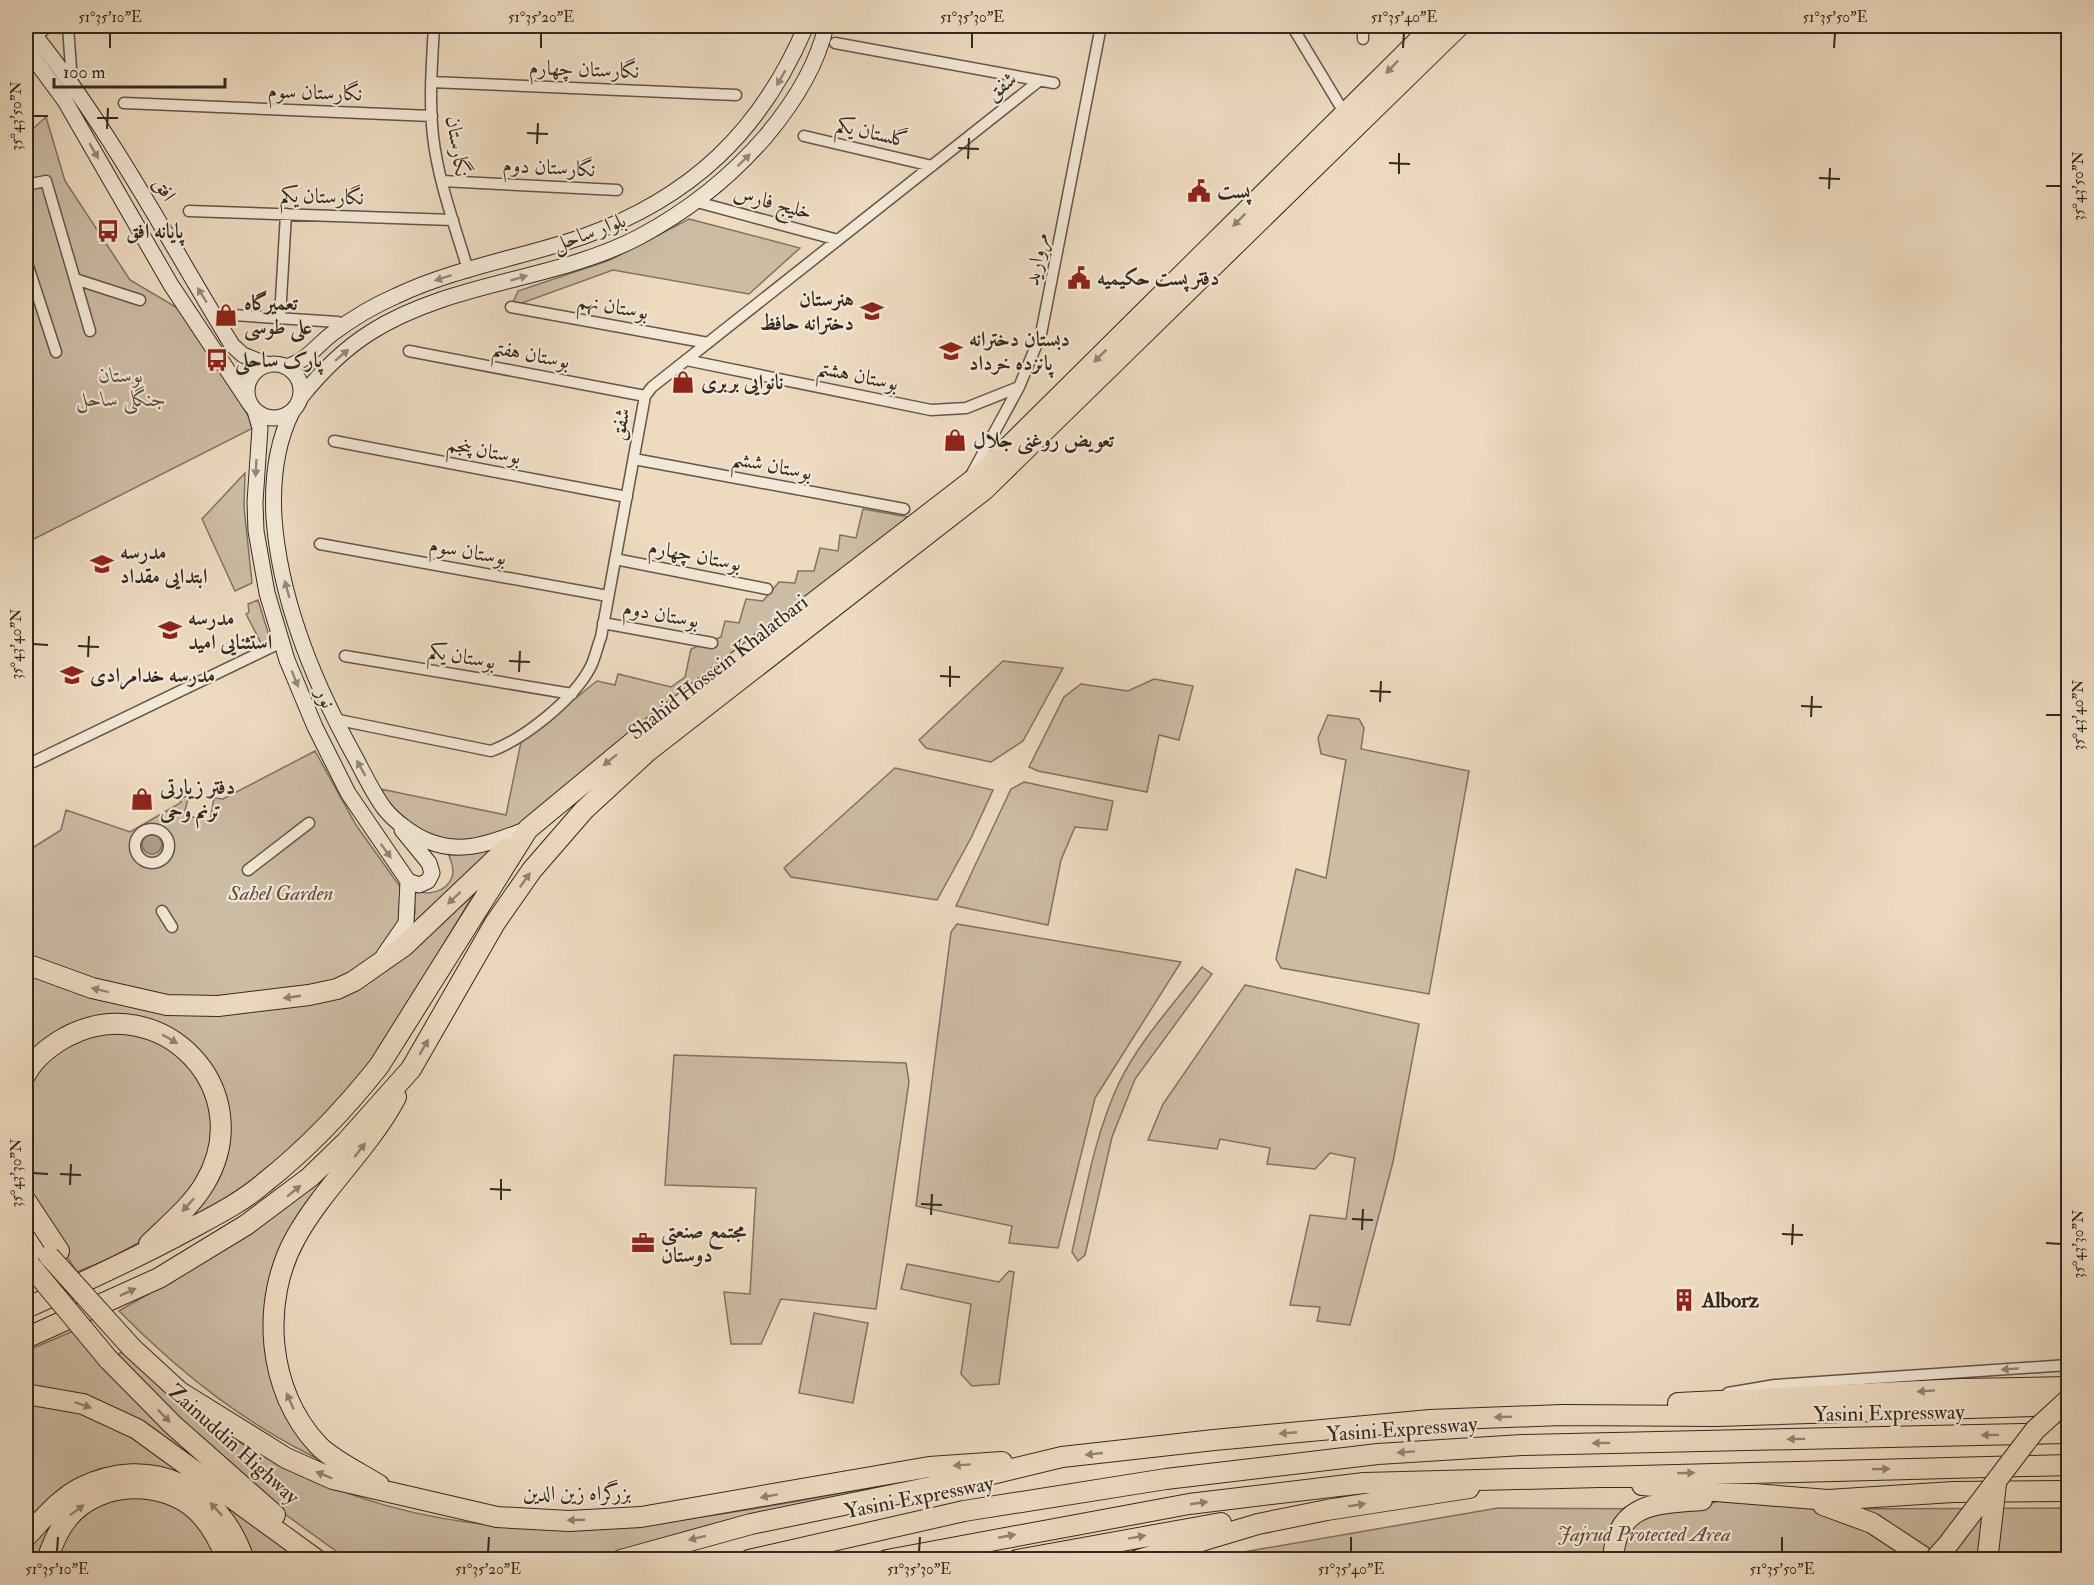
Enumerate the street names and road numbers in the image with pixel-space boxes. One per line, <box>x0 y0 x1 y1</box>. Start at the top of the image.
street label: نگارستان چهارم <box>528 54 640 89</box>
street label: شفق <box>980 66 1022 107</box>
street label: نگارستان سوم <box>267 77 363 112</box>
street label: گلستان یکم <box>832 111 911 160</box>
street label: نگارستان <box>439 114 476 178</box>
street label: نگارستان دوم <box>502 152 596 187</box>
street label: افق <box>147 172 182 206</box>
street label: خلیج فارس <box>729 179 815 231</box>
street label: نگارستان یکم <box>279 182 365 217</box>
street label: بلوار ساحل <box>549 207 630 259</box>
street label: مروارید <box>1018 230 1056 288</box>
street label: بوستان نهم <box>574 287 651 332</box>
street label: بوستان هفتم <box>488 334 572 382</box>
street label: بوستان هشتم <box>813 354 901 404</box>
street label: شفق <box>604 406 637 442</box>
street label: بوستان پنجم <box>444 430 523 477</box>
street label: بوستان ششم <box>728 444 814 493</box>
street label: بوستان سوم <box>426 531 509 576</box>
street label: بوستان چهارم <box>645 533 744 582</box>
street label: Shahid Hossein Khalatbari <box>623 588 814 746</box>
street label: بوستان دوم <box>620 595 701 638</box>
street label: بوستان یکم <box>425 637 498 682</box>
street label: نور <box>309 682 342 712</box>
street label: Zainuddin Highway <box>162 1378 305 1511</box>
street label: Yasini Expressway <box>1813 1399 1966 1428</box>
street label: Yasini Expressway <box>1326 1411 1479 1448</box>
street label: Yasini Expressway <box>842 1470 997 1525</box>
street label: بزرگراه زین الدین <box>523 1479 632 1507</box>

